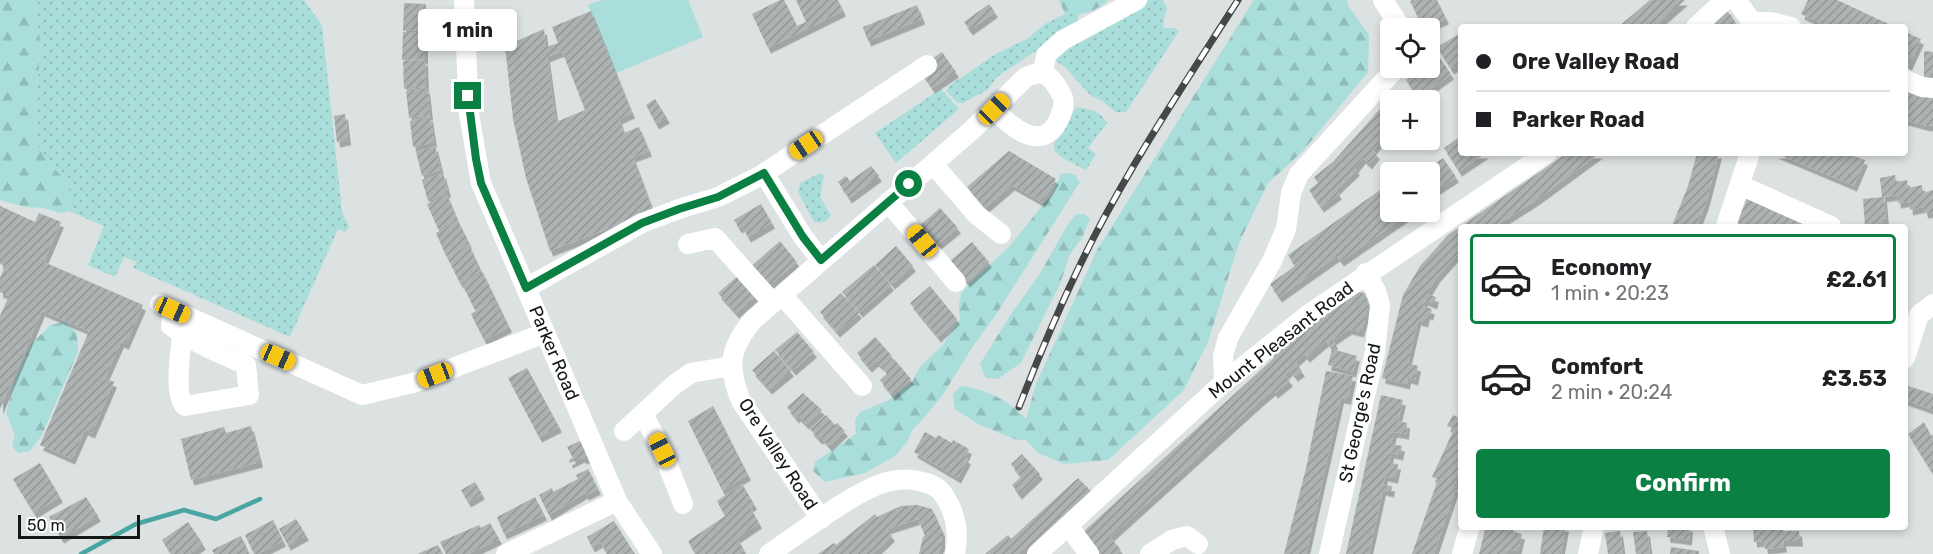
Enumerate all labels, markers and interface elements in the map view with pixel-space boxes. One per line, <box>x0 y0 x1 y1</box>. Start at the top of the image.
callout: 1 min <box>418 9 518 51</box>
text: 1 min <box>442 18 493 42</box>
map controls <box>1380 18 1440 222</box>
button: locate <box>1380 18 1440 78</box>
text: Ore Valley Road <box>1512 48 1679 75</box>
route end <box>454 82 481 109</box>
car <box>975 90 1013 128</box>
button: + <box>1380 90 1440 150</box>
text: Parker Road <box>1512 106 1645 133</box>
car <box>786 127 826 163</box>
button: − <box>1380 162 1440 222</box>
route start <box>895 170 922 197</box>
car <box>904 221 940 261</box>
icon: car <box>1479 252 1533 306</box>
text: Economy <box>1551 254 1652 281</box>
text: £2.61 <box>1826 266 1887 293</box>
street label: Mount Pleasant Road <box>1204 277 1358 403</box>
text: 1 min · 20:23 <box>1551 281 1669 305</box>
car <box>153 294 193 326</box>
street label: Parker Road <box>524 302 584 404</box>
car <box>258 341 298 373</box>
street label: St George's Road <box>1334 341 1386 485</box>
icon: car <box>1479 351 1533 405</box>
text: Comfort <box>1551 353 1643 380</box>
car <box>415 360 455 390</box>
text: £3.53 <box>1822 365 1887 392</box>
text: 2 min · 20:24 <box>1551 380 1672 404</box>
street label: Ore Valley Road <box>734 394 822 514</box>
car <box>646 430 678 470</box>
button: Confirm <box>1476 449 1890 518</box>
scale bar <box>18 512 140 540</box>
text: 50 m <box>27 516 65 535</box>

